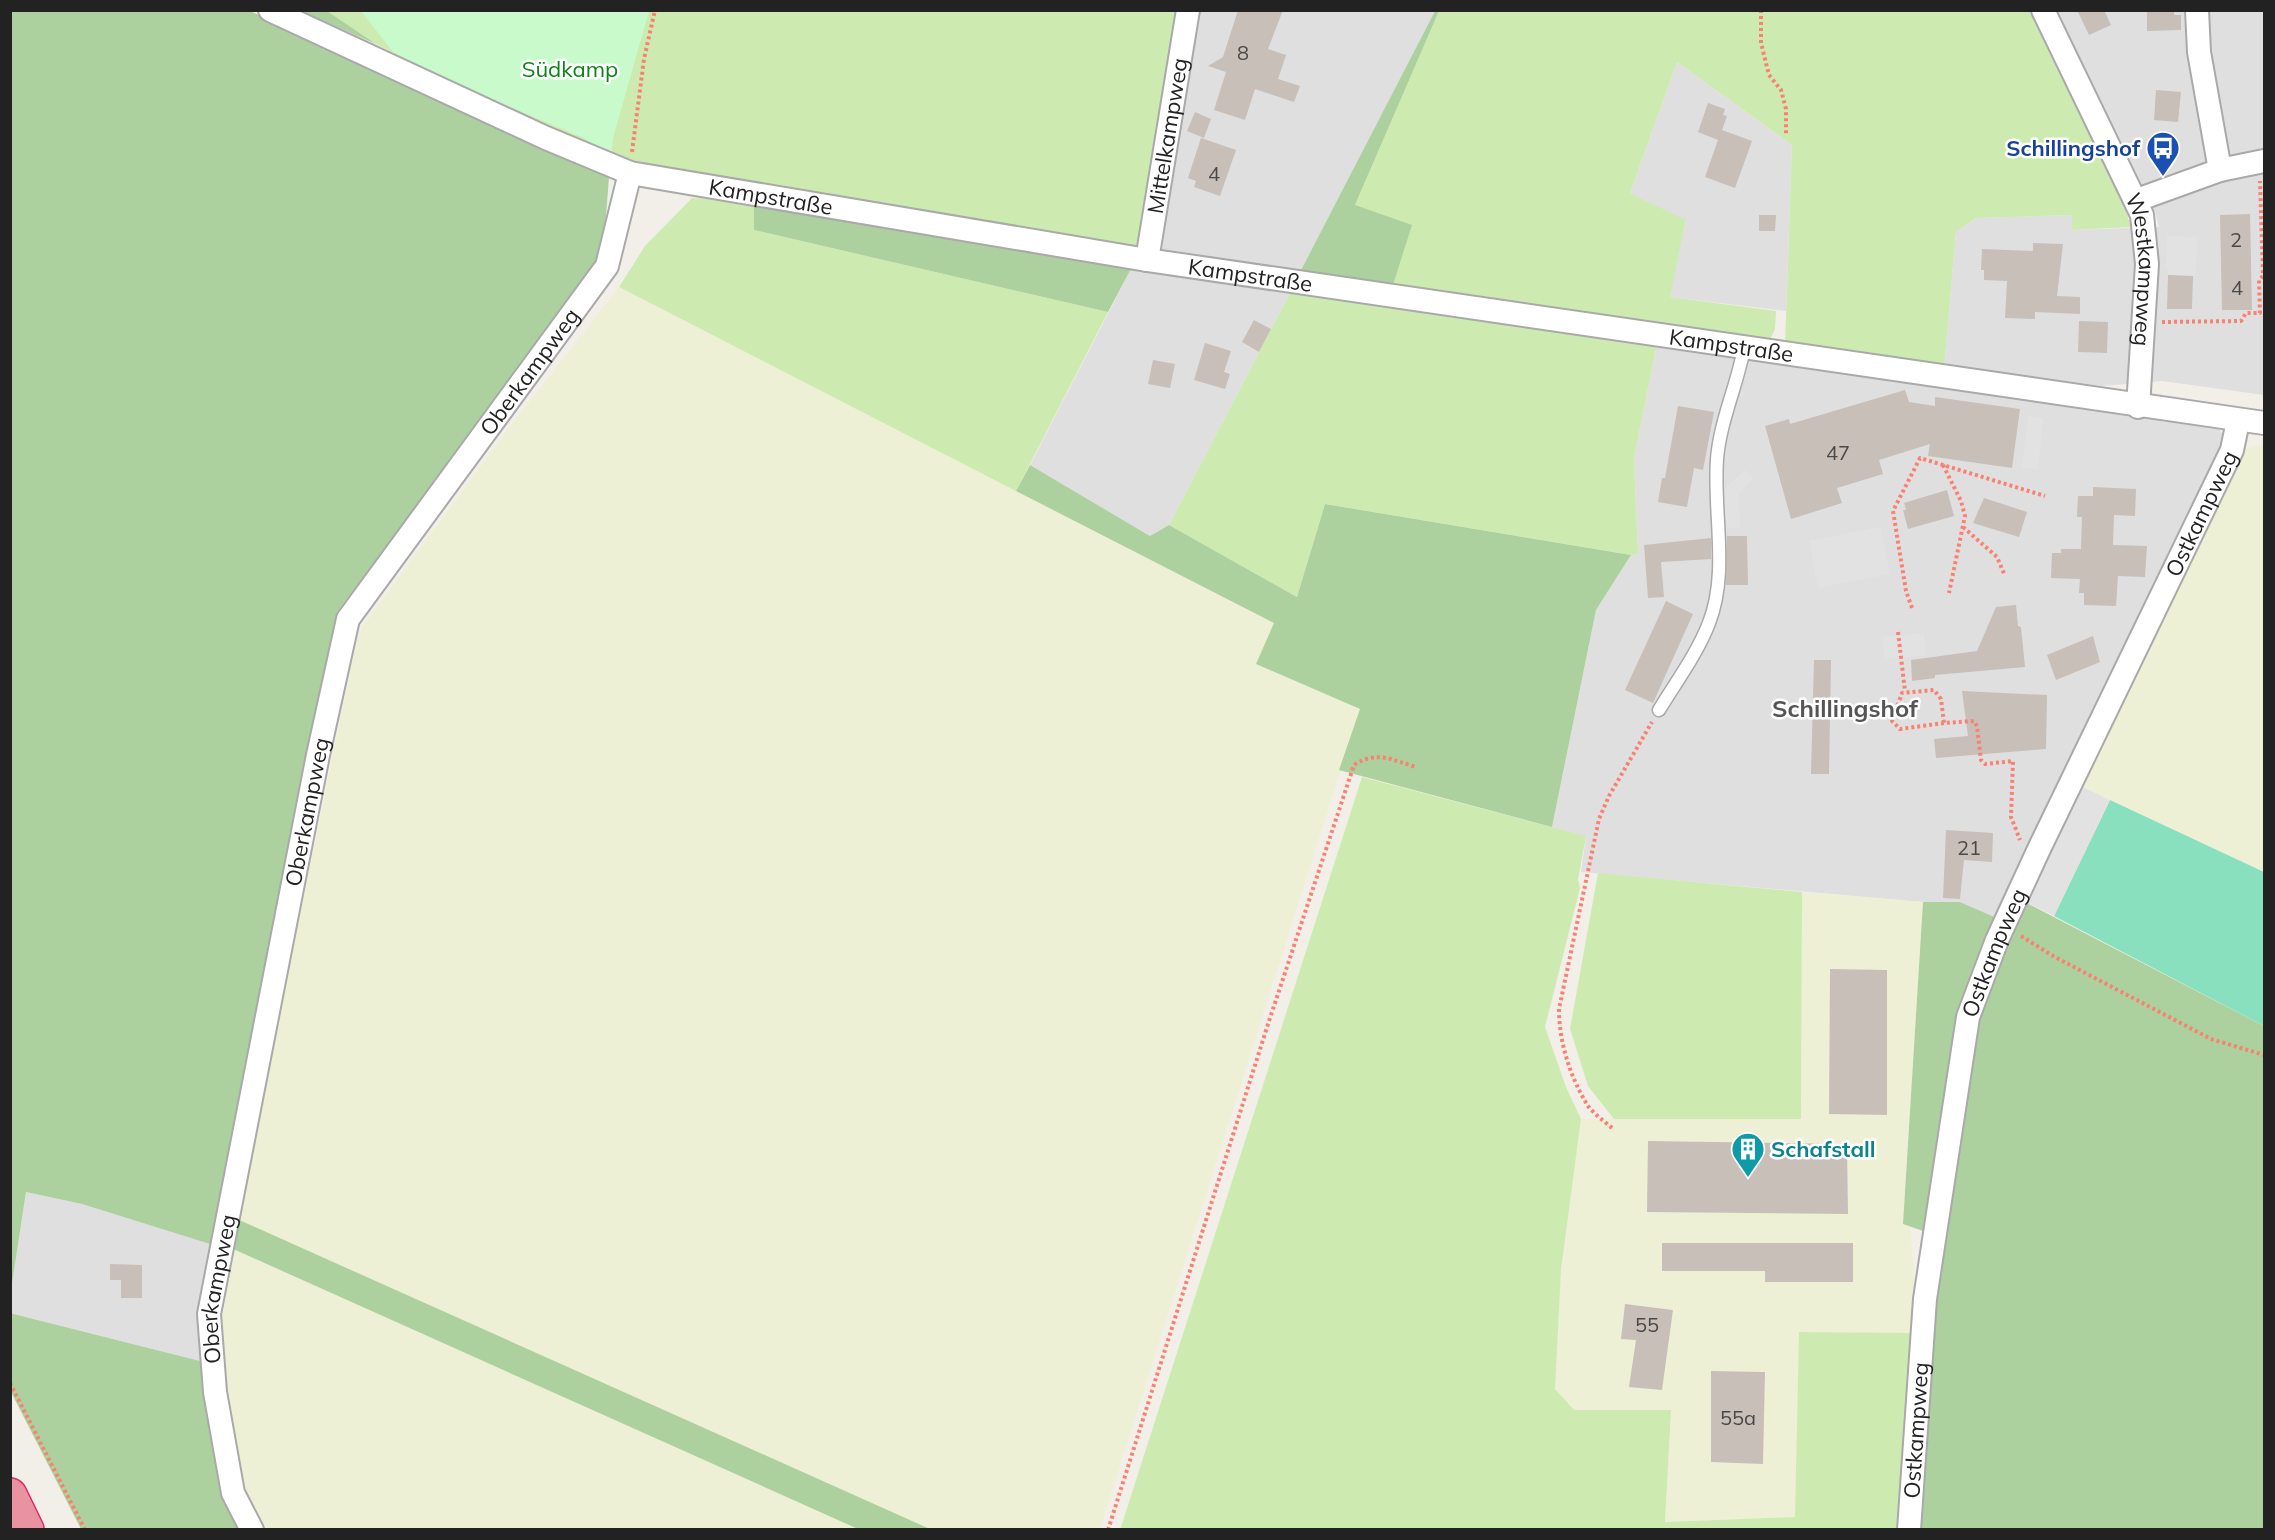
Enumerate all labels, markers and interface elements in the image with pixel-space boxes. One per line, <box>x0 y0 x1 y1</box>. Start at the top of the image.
house number: 8 <box>1237 40 1249 65</box>
park label: Südkamp <box>522 55 618 83</box>
street label: Mittelkampweg <box>1141 56 1194 216</box>
bus stop icon: Schillingshof <box>2145 130 2181 177</box>
place label: Schillingshof <box>2006 134 2141 162</box>
house number: 4 <box>1208 161 1220 186</box>
street label: Kampstraße <box>707 172 835 221</box>
street label: Westkampweg <box>2119 188 2162 347</box>
house number: 2 <box>2230 227 2242 252</box>
street label: Kampstraße <box>1186 252 1314 298</box>
house number: 4 <box>2231 275 2243 300</box>
street label: Oberkampweg <box>473 302 585 441</box>
street label: Kampstraße <box>1667 322 1795 368</box>
house number: 47 <box>1826 440 1850 465</box>
street label: Ostkampweg <box>2159 446 2244 581</box>
district label: Schillingshof <box>1772 693 1919 723</box>
street label: Oberkampweg <box>279 735 335 889</box>
house number: 21 <box>1957 835 1981 860</box>
street label: Ostkampweg <box>1955 884 2033 1021</box>
building icon: Schafstall <box>1730 1131 1766 1178</box>
place label: Schafstall <box>1771 1135 1876 1163</box>
street label: Oberkampweg <box>195 1212 242 1365</box>
house number: 55 <box>1635 1312 1659 1337</box>
street label: Ostkampweg <box>1897 1361 1935 1499</box>
house number: 55a <box>1720 1405 1756 1430</box>

